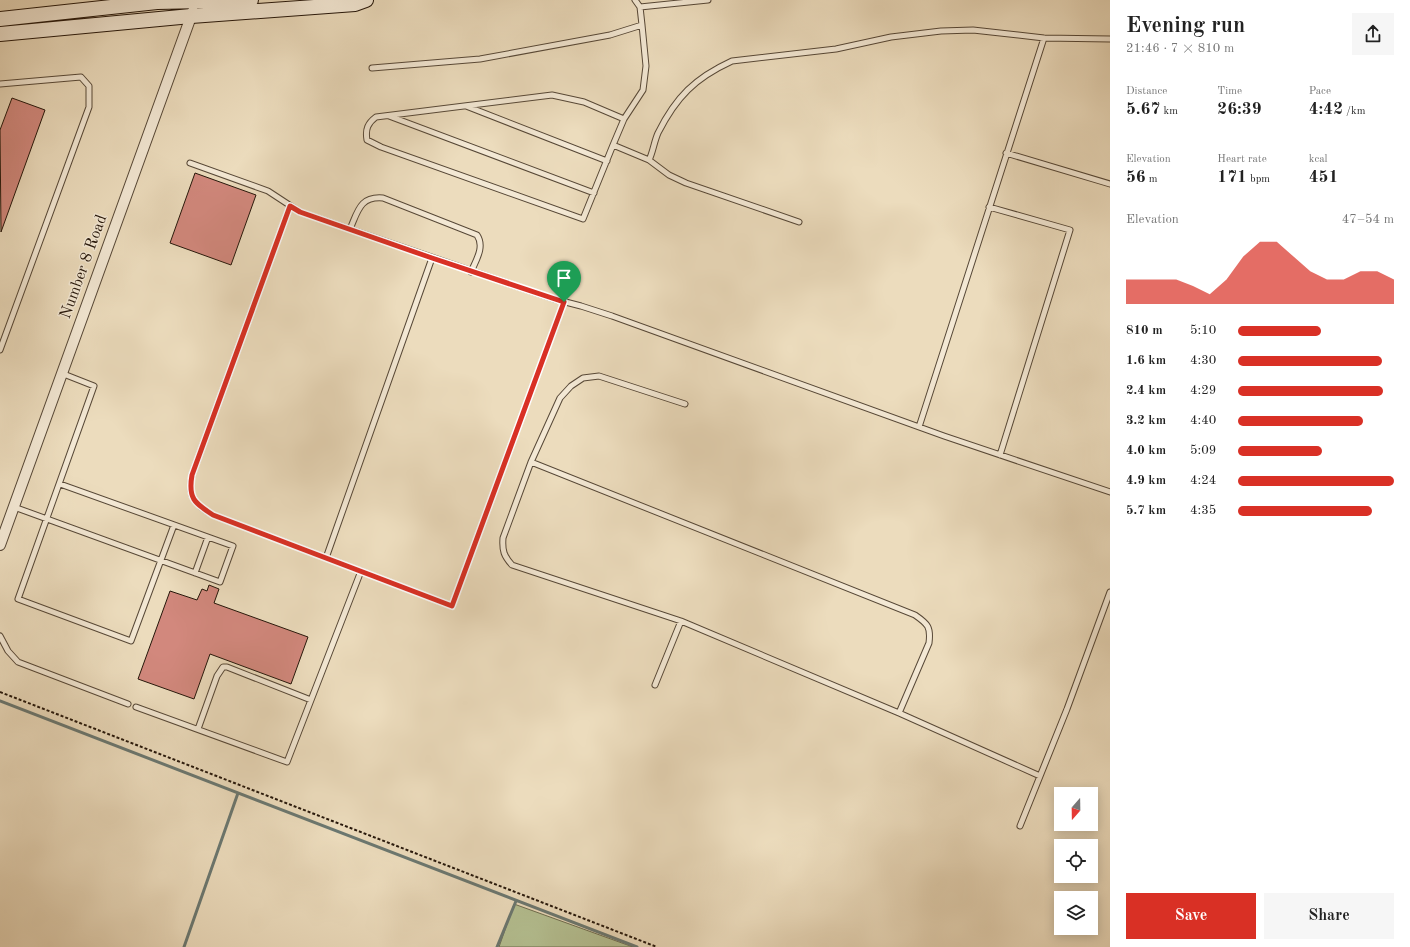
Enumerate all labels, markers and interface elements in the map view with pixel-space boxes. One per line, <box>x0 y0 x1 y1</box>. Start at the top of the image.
button: share <box>1352 13 1394 55</box>
text: Evening run <box>1126 15 1245 37</box>
text: 21:46 · 7 × 810 m <box>1126 42 1234 55</box>
text: Distance <box>1126 86 1167 97</box>
text: Time <box>1217 86 1242 97</box>
text: Pace <box>1309 86 1331 97</box>
text: 5.67 <box>1126 101 1160 118</box>
text: 26:39 <box>1217 101 1262 118</box>
text: 4:42 <box>1309 101 1343 118</box>
text: km <box>1160 106 1178 117</box>
text: /km <box>1343 106 1365 117</box>
text: Elevation <box>1126 154 1171 165</box>
text: Heart rate <box>1217 154 1267 165</box>
text: kcal <box>1309 154 1328 165</box>
text: 56 <box>1126 169 1146 186</box>
text: 171 <box>1217 169 1247 186</box>
text: 451 <box>1309 169 1338 186</box>
text: m <box>1146 174 1158 185</box>
text: bpm <box>1247 174 1270 185</box>
street label: Number 8 Road <box>58 213 110 321</box>
text: Elevation <box>1126 213 1179 226</box>
text: 47–54 m <box>1342 213 1394 226</box>
pin <box>547 261 581 302</box>
icon: arrive <box>553 267 575 289</box>
text: 810 m <box>1126 324 1163 337</box>
text: 5:10 <box>1190 324 1216 337</box>
text: 1.6 km <box>1126 354 1166 367</box>
text: 4:30 <box>1190 354 1216 367</box>
text: 2.4 km <box>1126 384 1166 397</box>
text: 4:29 <box>1190 384 1216 397</box>
text: 3.2 km <box>1126 414 1166 427</box>
text: 4:40 <box>1190 414 1216 427</box>
text: 4.0 km <box>1126 444 1166 457</box>
text: 5:09 <box>1190 444 1216 457</box>
text: 4.9 km <box>1126 474 1166 487</box>
text: 4:24 <box>1190 474 1216 487</box>
text: 5.7 km <box>1126 504 1166 517</box>
text: 4:35 <box>1190 504 1216 517</box>
north arrow <box>1054 787 1098 831</box>
map controls <box>1054 787 1098 935</box>
button: locate <box>1054 839 1098 883</box>
button: layers <box>1054 891 1098 935</box>
button: Save <box>1126 893 1256 939</box>
button: Share <box>1264 893 1394 939</box>

